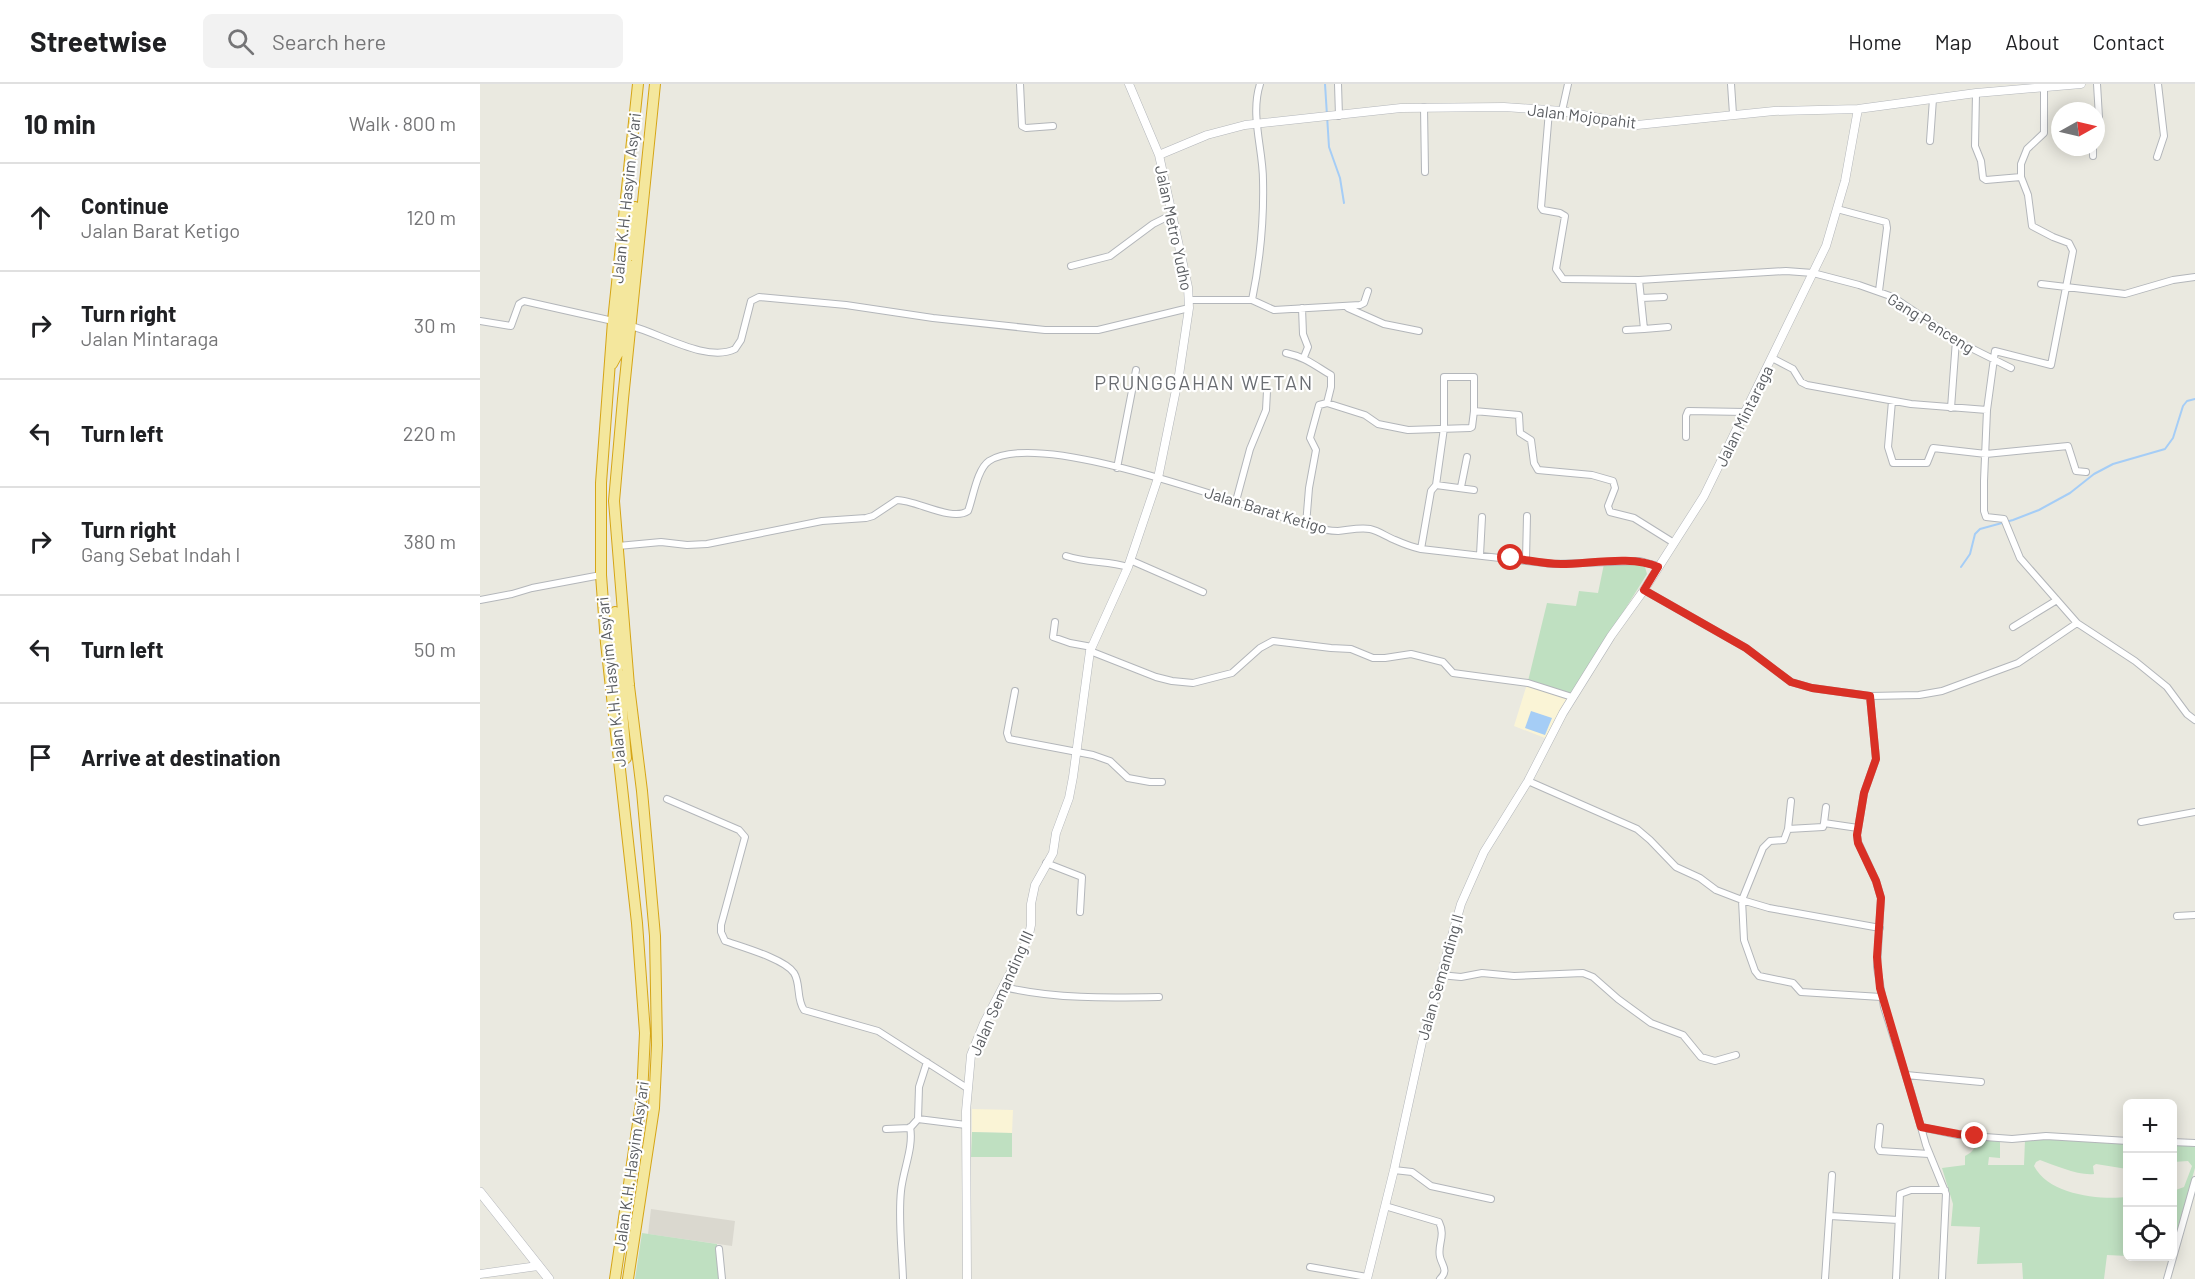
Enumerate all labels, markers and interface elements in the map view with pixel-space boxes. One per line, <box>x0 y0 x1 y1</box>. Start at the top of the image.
search box <box>203 14 623 68</box>
text: Streetwise <box>30 24 167 58</box>
icon: search <box>224 25 257 58</box>
text: Search here <box>272 28 386 54</box>
text: Home <box>1848 29 1902 54</box>
text: Map <box>1935 29 1972 54</box>
text: About <box>2005 29 2060 54</box>
text: Contact <box>2093 29 2165 54</box>
street label: Jalan Mojopahit <box>1527 99 1638 132</box>
north arrow <box>2051 102 2105 156</box>
text: 10 min <box>24 108 96 139</box>
text: Walk · 800 m <box>349 111 456 135</box>
street label: Jalan K.H. Hasyim Asy'ari <box>607 112 644 284</box>
street label: Jalan Metro Yudho <box>1152 164 1197 292</box>
text: Continue <box>81 192 169 218</box>
icon: ahead <box>24 201 57 234</box>
text: 120 m <box>406 205 456 229</box>
text: Jalan Barat Ketigo <box>81 218 240 242</box>
street label: Gang Penceng <box>1884 288 1978 357</box>
text: Turn right <box>81 300 176 326</box>
icon: right <box>24 309 57 342</box>
text: 30 m <box>414 313 456 337</box>
text: Jalan Mintaraga <box>81 326 218 350</box>
street label: Jalan Mintaraga <box>1711 362 1776 469</box>
district label: PRUNGGAHAN WETAN <box>1094 370 1314 394</box>
icon: left <box>24 417 57 450</box>
text: Turn left <box>81 420 164 446</box>
text: 220 m <box>403 421 456 445</box>
street label: Jalan Barat Ketigo <box>1203 482 1330 537</box>
text: Turn right <box>81 516 176 542</box>
icon: right <box>24 525 57 558</box>
text: 380 m <box>403 529 456 553</box>
text: Gang Sebat Indah I <box>81 542 240 566</box>
route start <box>1497 544 1523 570</box>
street label: Jalan K.H. Hasyim Asy'ari <box>592 596 629 768</box>
icon: left <box>24 633 57 666</box>
text: Turn left <box>81 636 164 662</box>
text: 50 m <box>414 637 456 661</box>
icon: arrive <box>24 741 57 774</box>
text: Arrive at destination <box>81 744 280 770</box>
street label: Jalan Semanding II <box>1412 912 1467 1042</box>
street label: Jalan Semanding III <box>965 927 1037 1058</box>
street label: Jalan K.H. Hasyim Asy'ari <box>609 1080 652 1252</box>
map controls <box>2123 1099 2177 1261</box>
button: + <box>2123 1099 2177 1153</box>
route end <box>1961 1122 1987 1148</box>
button: − <box>2123 1153 2177 1207</box>
button: locate <box>2123 1207 2177 1261</box>

